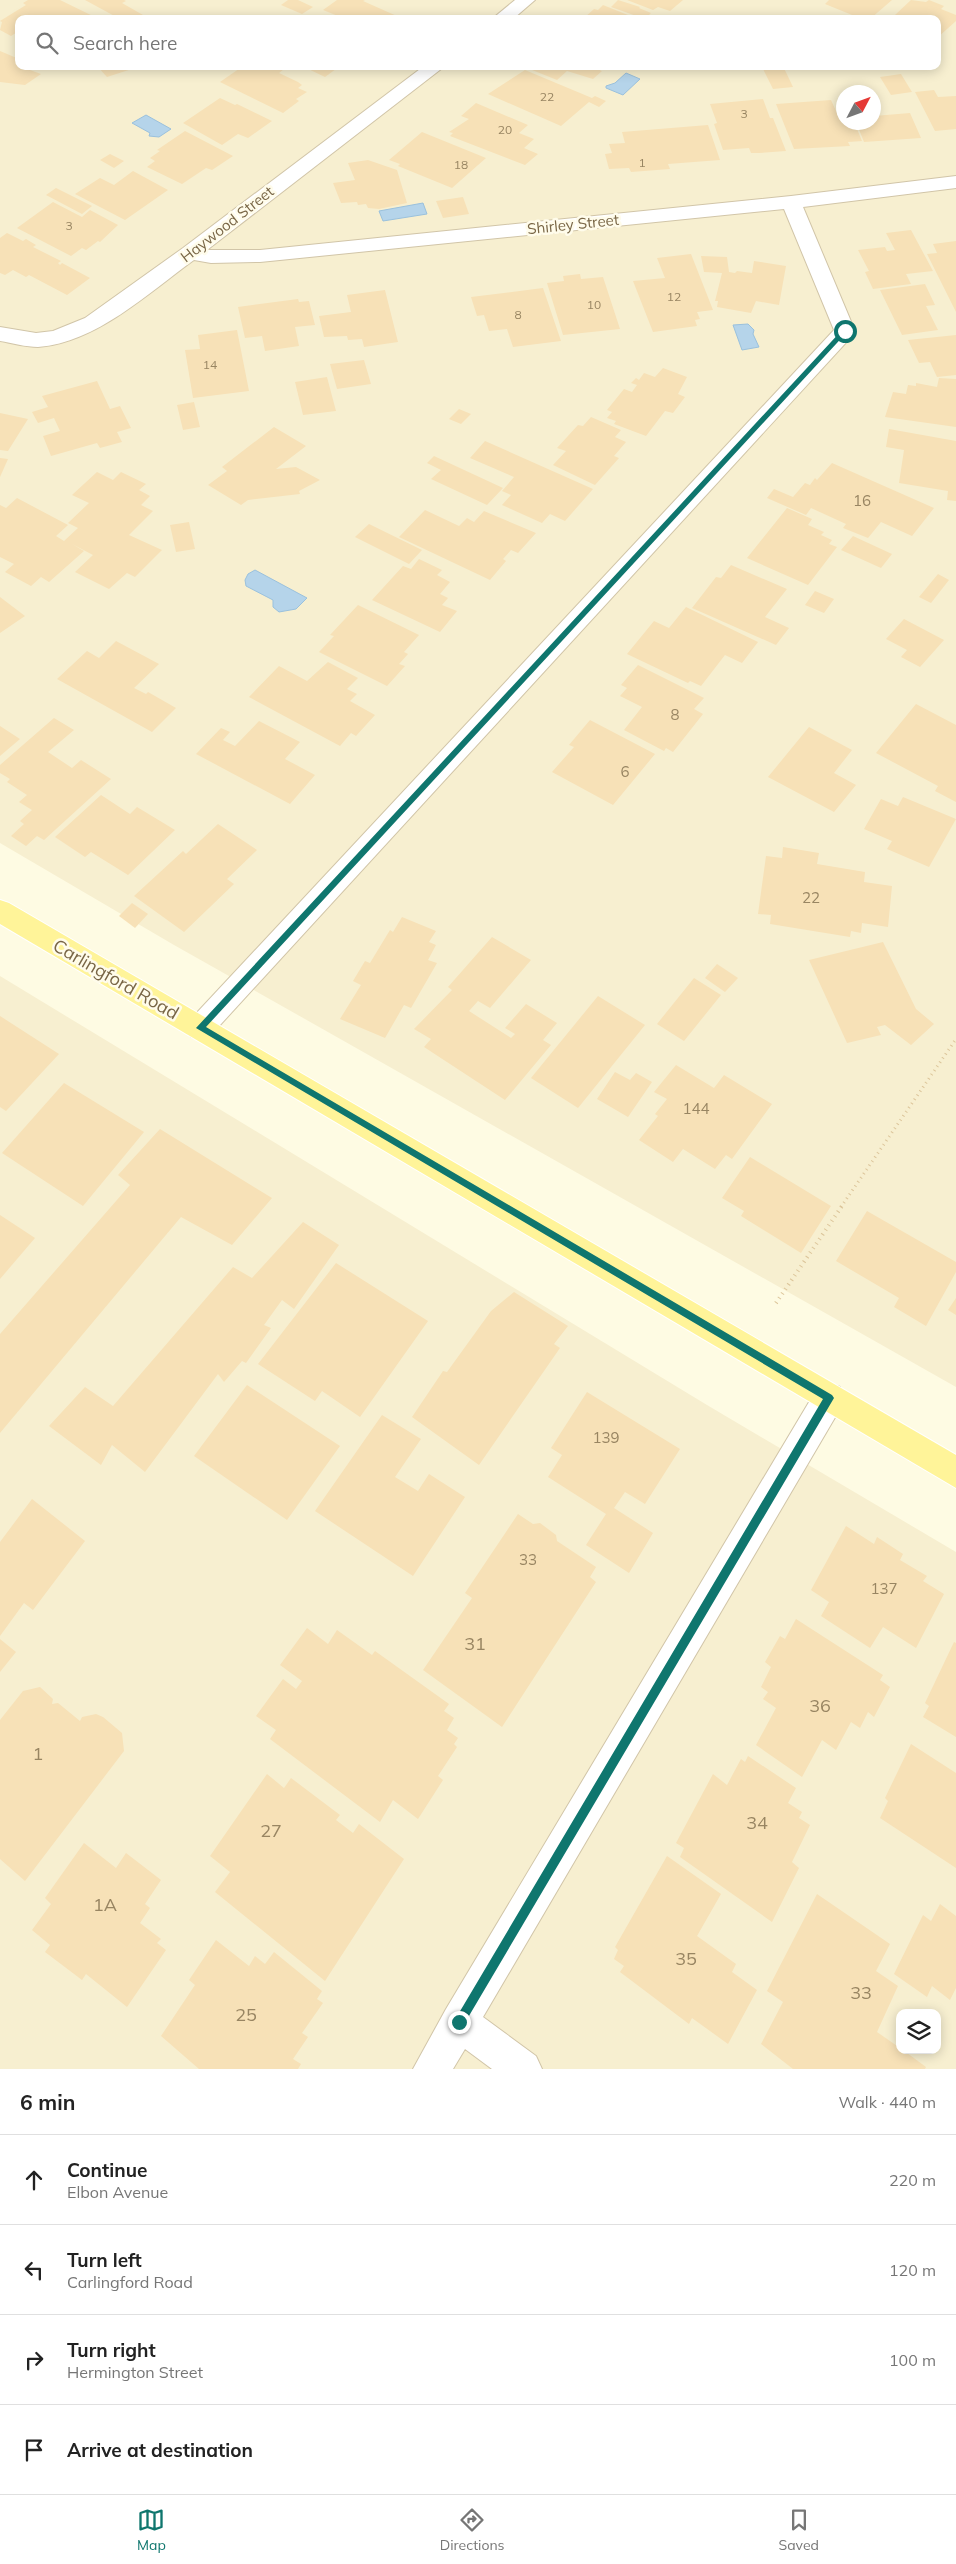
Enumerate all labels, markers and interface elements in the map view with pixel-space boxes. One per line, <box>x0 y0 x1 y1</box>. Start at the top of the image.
search box <box>15 15 941 70</box>
icon: search <box>33 29 61 57</box>
text: Search here <box>73 31 177 55</box>
north arrow <box>836 85 881 130</box>
house number: 22 <box>540 89 554 104</box>
house number: 3 <box>740 106 748 121</box>
house number: 20 <box>498 122 512 137</box>
house number: 1 <box>638 155 646 170</box>
house number: 18 <box>454 157 468 172</box>
street label: Haywood Street <box>177 182 277 266</box>
street label: Shirley Street <box>526 210 620 238</box>
house number: 3 <box>65 218 73 233</box>
house number: 12 <box>667 289 681 304</box>
house number: 10 <box>587 297 601 312</box>
house number: 8 <box>514 307 522 322</box>
route start <box>834 320 857 343</box>
house number: 14 <box>203 357 217 372</box>
house number: 16 <box>853 491 871 510</box>
house number: 8 <box>670 705 680 724</box>
house number: 6 <box>620 762 630 781</box>
house number: 22 <box>802 888 820 907</box>
street label: Carlingford Road <box>49 934 183 1024</box>
house number: 144 <box>682 1099 710 1118</box>
house number: 139 <box>592 1428 620 1447</box>
house number: 33 <box>519 1550 537 1569</box>
house number: 137 <box>870 1579 898 1598</box>
house number: 31 <box>464 1632 486 1655</box>
house number: 36 <box>809 1694 831 1717</box>
house number: 1 <box>33 1742 43 1765</box>
house number: 34 <box>746 1811 768 1834</box>
house number: 27 <box>260 1819 282 1842</box>
house number: 1A <box>93 1893 117 1916</box>
house number: 35 <box>675 1947 697 1970</box>
house number: 33 <box>850 1981 872 2004</box>
house number: 25 <box>235 2003 257 2026</box>
map controls <box>896 2009 941 2054</box>
button: layers <box>896 2009 941 2054</box>
route end <box>448 2011 471 2034</box>
text: 6 min <box>20 2089 75 2115</box>
text: Walk · 440 m <box>838 2092 936 2112</box>
text: Continue <box>67 2158 147 2182</box>
icon: ahead <box>20 2166 48 2194</box>
text: 220 m <box>889 2170 936 2190</box>
text: Elbon Avenue <box>67 2182 168 2202</box>
text: Turn left <box>67 2248 142 2272</box>
icon: left <box>20 2256 48 2284</box>
text: 120 m <box>889 2260 936 2280</box>
text: Carlingford Road <box>67 2272 193 2292</box>
text: Turn right <box>67 2338 156 2362</box>
icon: right <box>20 2346 48 2374</box>
text: 100 m <box>889 2350 936 2370</box>
text: Hermington Street <box>67 2362 203 2382</box>
icon: arrive <box>20 2436 48 2464</box>
text: Arrive at destination <box>67 2438 253 2462</box>
tab: Map <box>137 2506 166 2554</box>
tab: Directions <box>440 2506 505 2554</box>
tab: Saved <box>779 2506 819 2554</box>

